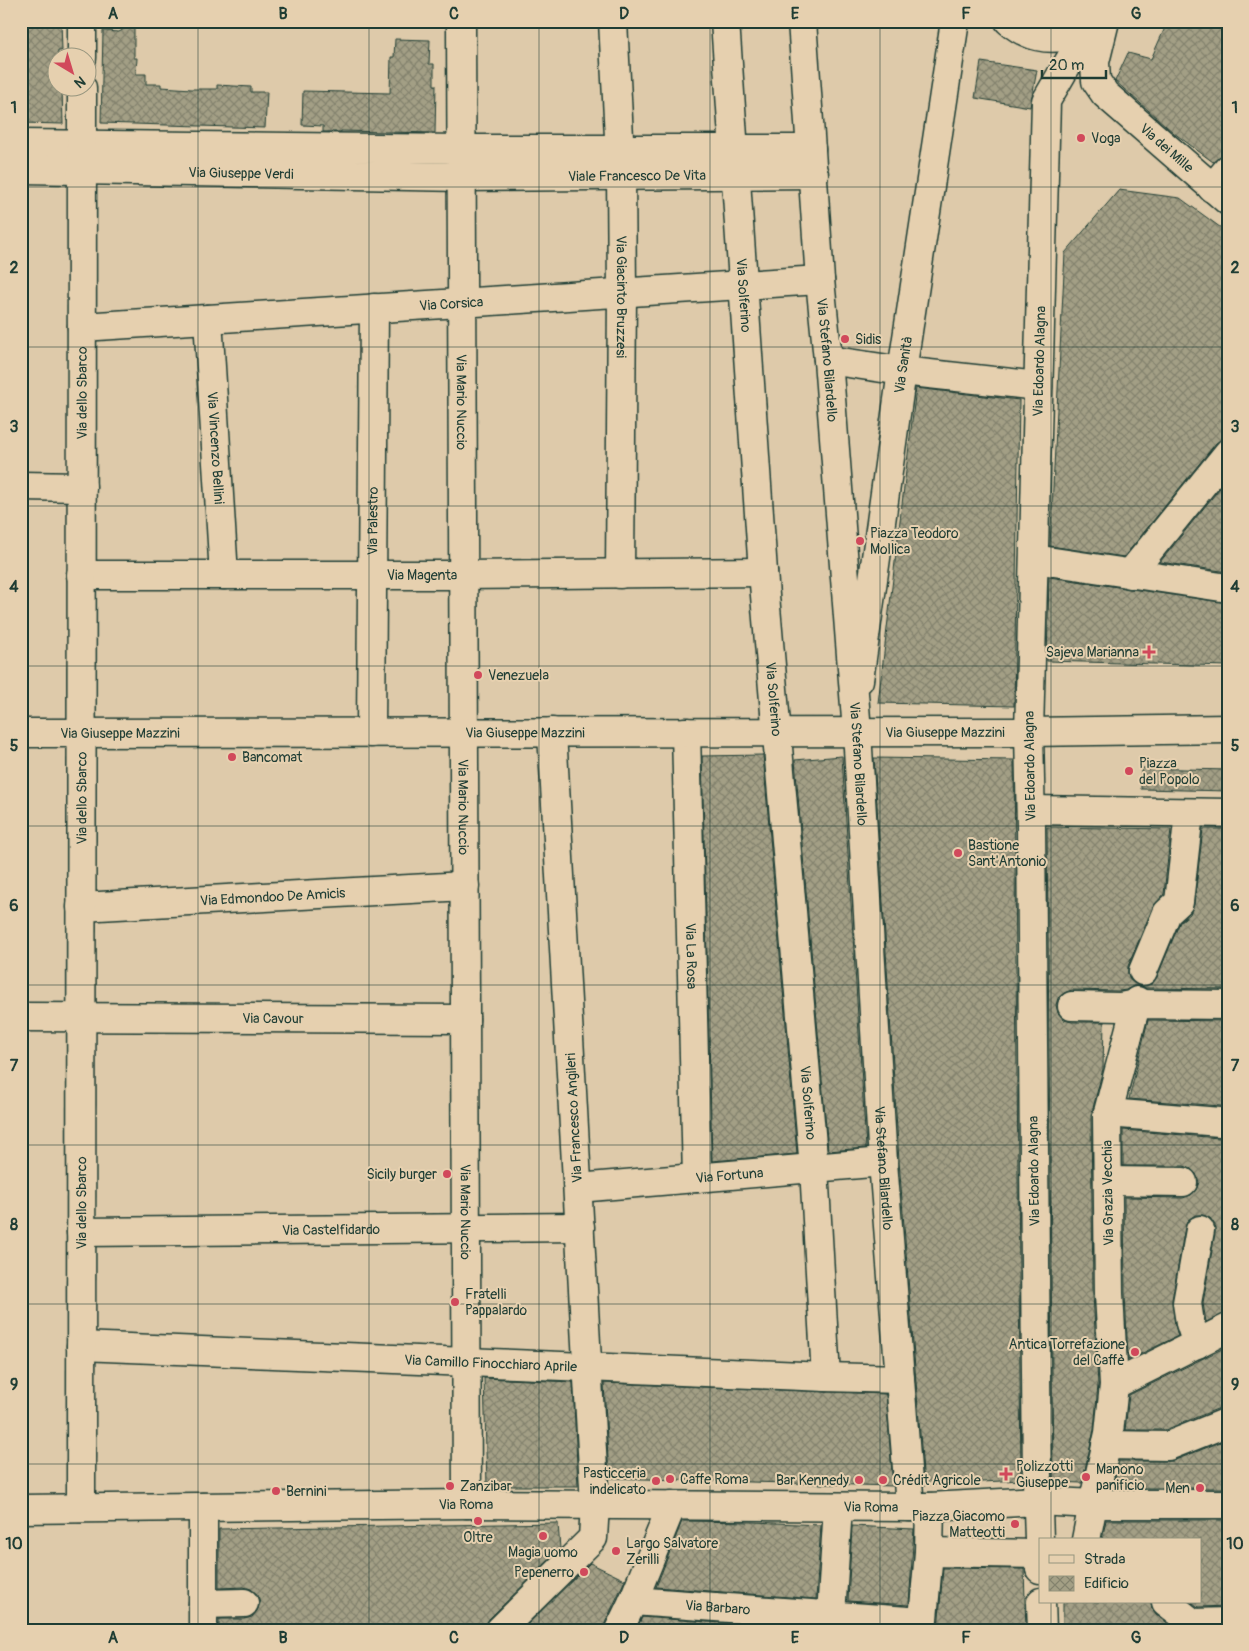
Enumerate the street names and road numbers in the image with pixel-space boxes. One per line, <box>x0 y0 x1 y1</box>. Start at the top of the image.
street label: Via dei Mille <box>1136 120 1197 176</box>
street label: Via Giuseppe Verdi <box>188 164 294 182</box>
street label: Viale Francesco De Vita <box>568 166 706 185</box>
street label: Via Giacinto Bruzzesi <box>613 235 631 359</box>
street label: Via Solferino <box>733 258 755 334</box>
street label: Via Corsica <box>419 293 484 314</box>
street label: Via Stefano Bilardello <box>813 297 841 423</box>
street label: Via Edoardo Alagna <box>1029 306 1049 417</box>
street label: Via Sanità <box>890 335 916 395</box>
street label: Via dello Sbarco <box>73 346 90 439</box>
street label: Via Mario Nuccio <box>453 354 470 450</box>
street label: Via Vincenzo Bellini <box>204 391 228 505</box>
street label: Via Palestro <box>364 486 381 555</box>
street label: Via Magenta <box>387 567 457 584</box>
street label: Via Solferino <box>762 661 786 737</box>
street label: Via Stefano Bilardello <box>846 701 871 827</box>
street label: Via Edoardo Alagna <box>1021 711 1039 821</box>
street label: Via Giuseppe Mazzini <box>60 724 180 741</box>
street label: Via Giuseppe Mazzini <box>465 724 585 741</box>
street label: Via Giuseppe Mazzini <box>885 724 1005 741</box>
street label: Via dello Sbarco <box>73 751 90 844</box>
street label: Via Mario Nuccio <box>455 759 472 855</box>
street label: Via Edmondoo De Amicis <box>200 884 347 909</box>
street label: Via La Rosa <box>682 923 701 989</box>
street label: Via Cavour <box>242 1009 304 1027</box>
street label: Via Francesco Angileri <box>562 1052 586 1183</box>
street label: Via Solferino <box>797 1065 820 1141</box>
street label: Via Stefano Bilardello <box>871 1105 897 1231</box>
street label: Via Edoardo Alagna <box>1025 1116 1043 1226</box>
street label: Via Grazia Vecchia <box>1099 1140 1117 1246</box>
street label: Via dello Sbarco <box>73 1156 90 1249</box>
street label: Via Mario Nuccio <box>457 1164 474 1260</box>
street label: Via Fortuna <box>695 1164 764 1186</box>
street label: Via Castelfidardo <box>282 1220 381 1238</box>
street label: Via Camillo Finocchiaro Aprile <box>404 1351 578 1375</box>
street label: Via Roma <box>439 1495 493 1513</box>
street label: Via Roma <box>844 1498 898 1515</box>
street label: Via Barbaro <box>684 1596 752 1618</box>

